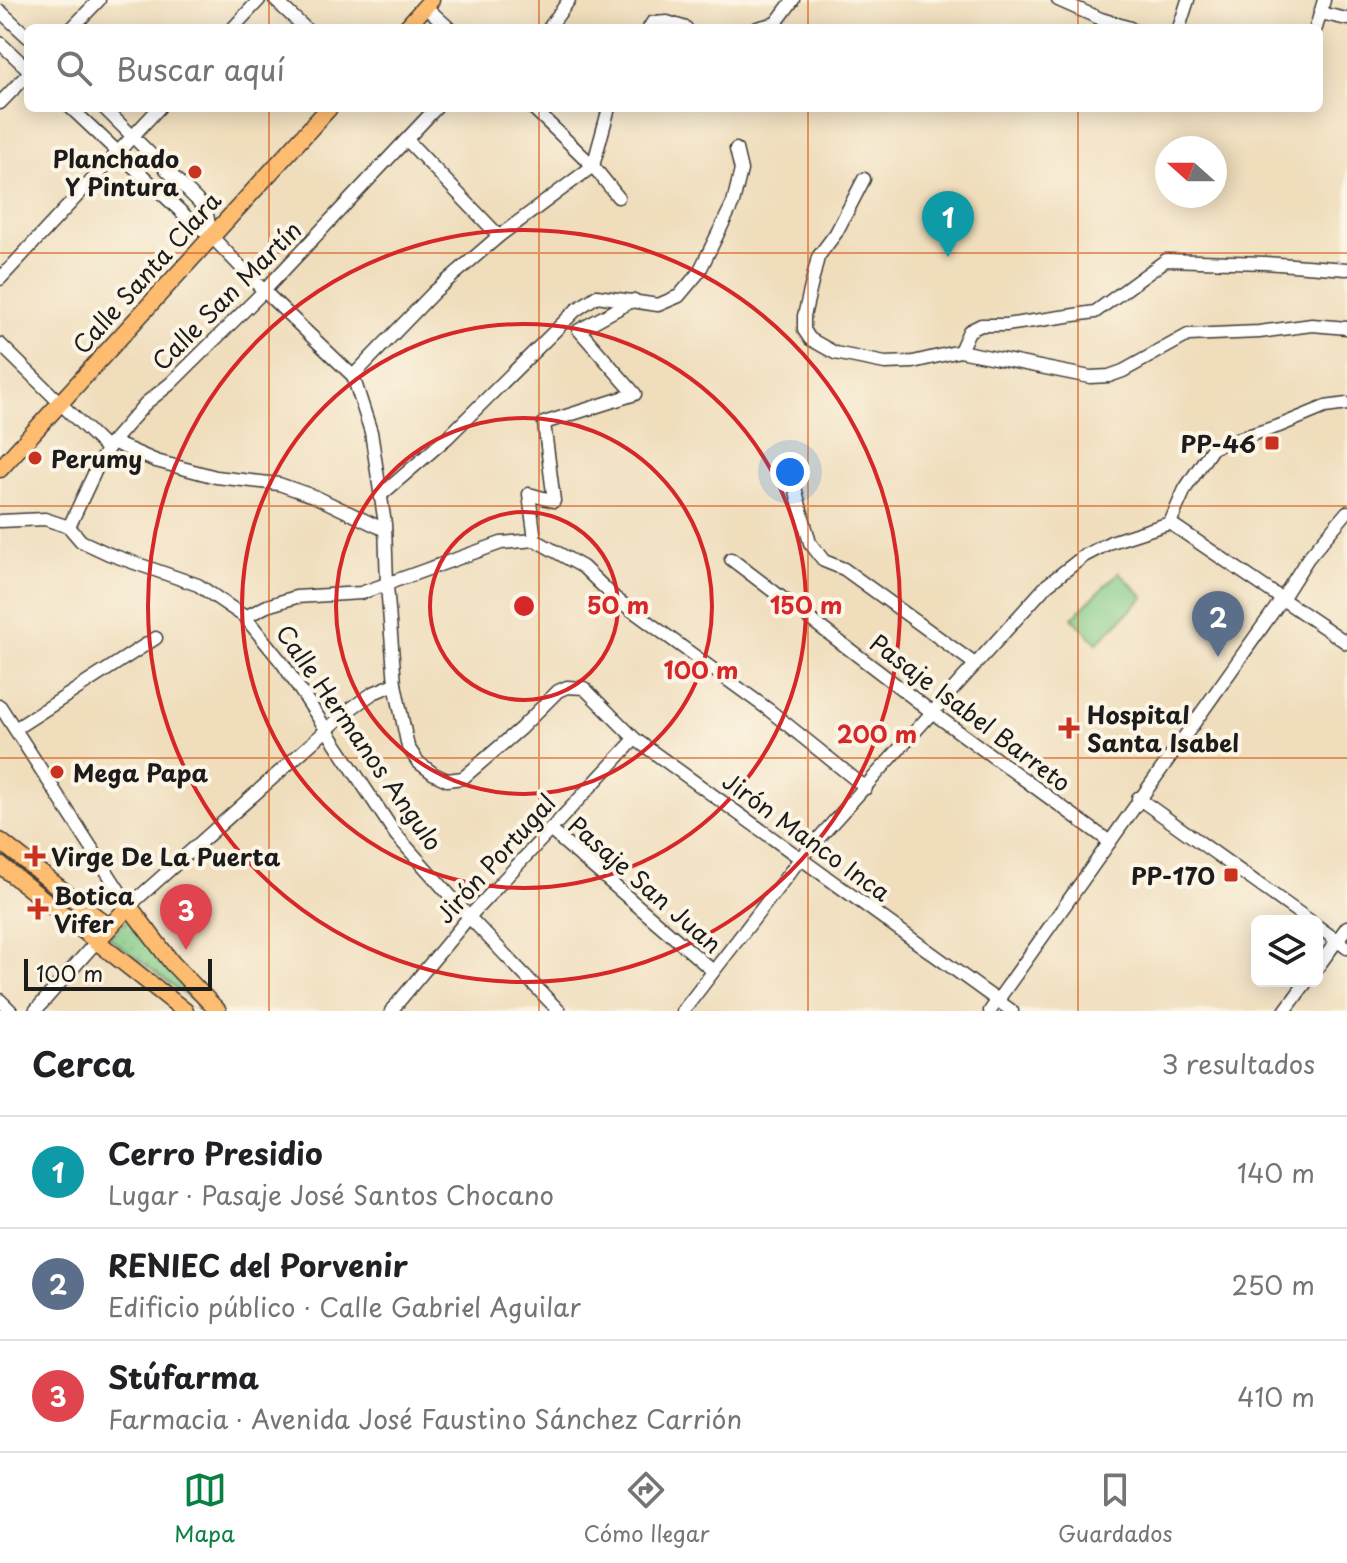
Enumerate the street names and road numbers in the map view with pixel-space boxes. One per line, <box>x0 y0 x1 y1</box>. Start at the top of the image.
street label: Calle Santa Clara <box>63 183 229 361</box>
street label: Calle San Martín <box>143 212 309 378</box>
street label: Calle Hermanos Angulo <box>268 617 452 857</box>
street label: Pasaje Isabel Barreto <box>863 624 1079 800</box>
street label: Jirón Manco Inca <box>715 763 899 909</box>
street label: Jirón Portugal <box>427 785 563 931</box>
street label: Pasaje San Juan <box>561 807 731 961</box>

